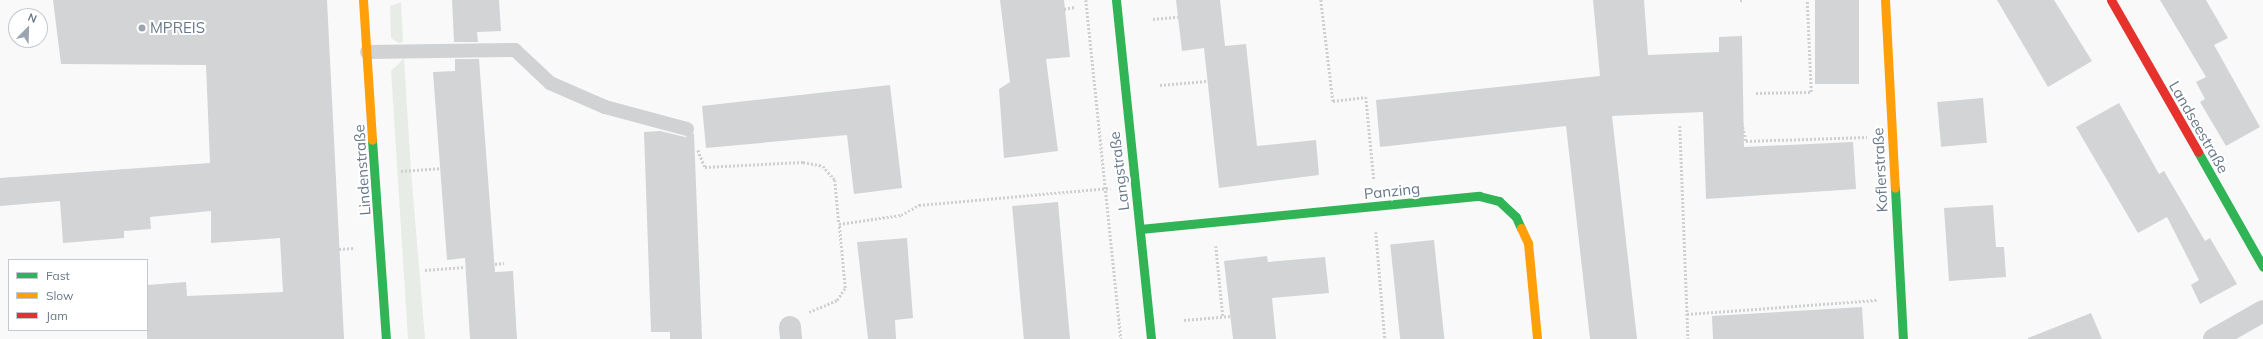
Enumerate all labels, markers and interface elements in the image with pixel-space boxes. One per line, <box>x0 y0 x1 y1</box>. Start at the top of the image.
north arrow <box>8 8 48 48</box>
text: N <box>26 10 39 26</box>
place label: MPREIS <box>150 19 205 37</box>
marker: MPREIS <box>137 23 147 33</box>
street label: Landseestraße <box>2165 78 2233 176</box>
street label: Lindenstraße <box>350 124 374 216</box>
street label: Koflerstraße <box>1869 127 1891 213</box>
street label: Langstraße <box>1105 130 1133 212</box>
street label: Panzing <box>1363 179 1421 203</box>
legend <box>8 259 148 331</box>
text: Fast <box>46 268 70 283</box>
text: Slow <box>46 288 74 303</box>
text: Jam <box>46 308 68 323</box>

